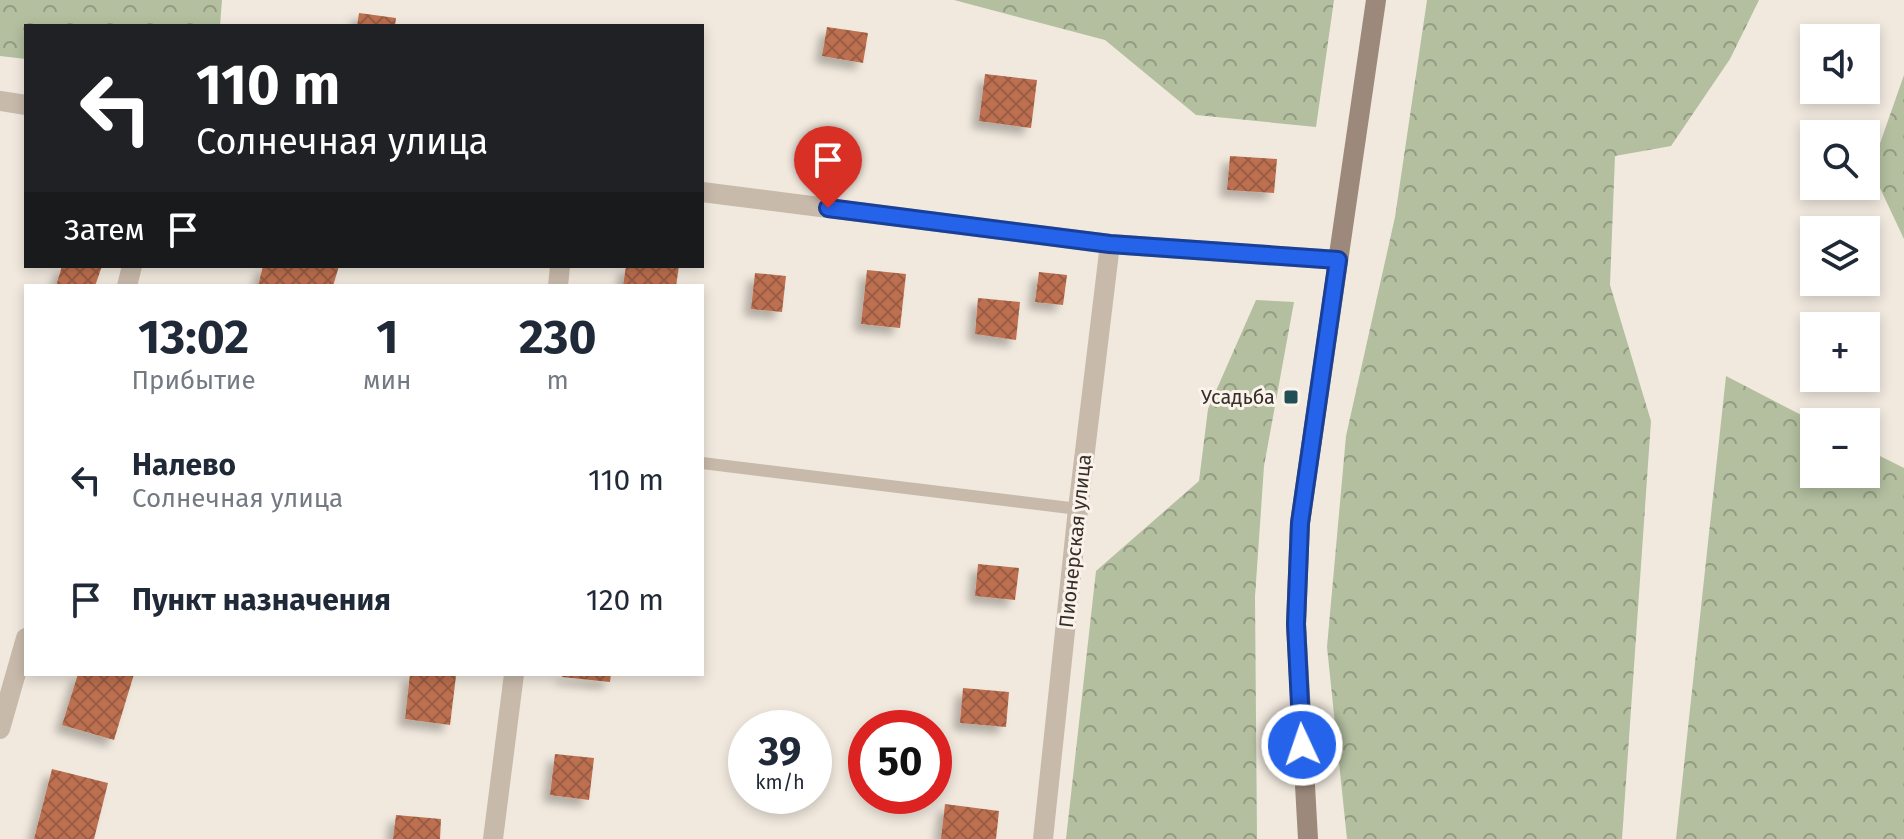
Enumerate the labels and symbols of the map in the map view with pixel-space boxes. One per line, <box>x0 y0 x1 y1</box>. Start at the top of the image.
pin <box>794 126 862 208</box>
place label: Усадьба <box>1201 385 1275 409</box>
marker: Усадьба <box>1282 388 1300 406</box>
street label: Пионерская улица <box>1054 453 1096 629</box>
position arrow <box>1260 703 1344 787</box>
speed limit sign: 50 <box>848 710 952 814</box>

